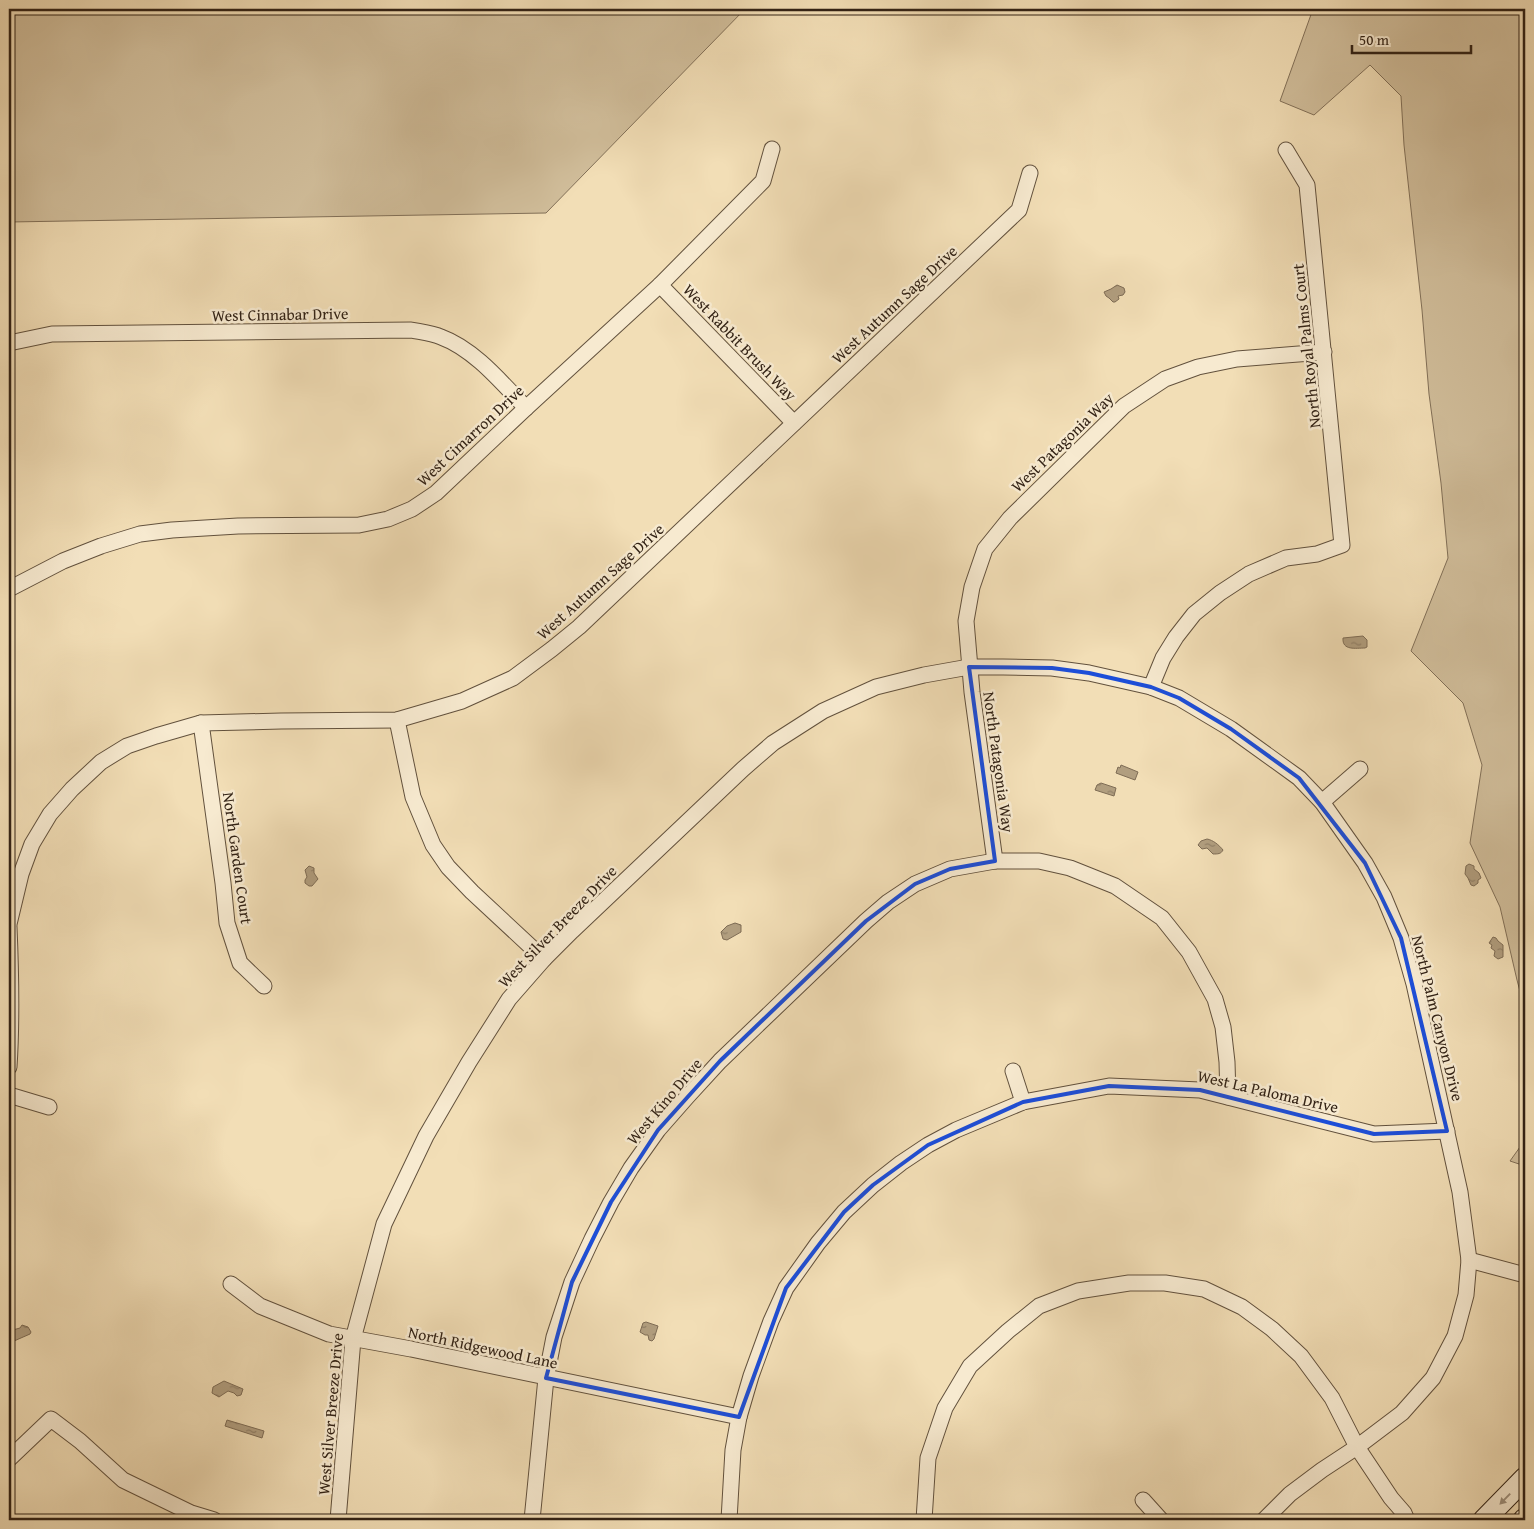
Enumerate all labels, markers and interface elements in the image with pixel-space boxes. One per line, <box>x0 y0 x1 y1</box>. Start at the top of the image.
scale bar <box>1352 22 1470 54</box>
text: 50 m <box>1359 29 1390 50</box>
street label: West Autumn Sage Drive <box>826 239 962 369</box>
street label: North Royal Palms Court <box>1285 262 1327 430</box>
street label: West Rabbit Brush Way <box>678 278 802 406</box>
street label: West Cinnabar Drive <box>212 301 348 327</box>
street label: West Cimarron Drive <box>411 379 529 491</box>
street label: West Patagonia Way <box>1005 387 1119 497</box>
street label: West Autumn Sage Drive <box>531 517 669 645</box>
street label: North Patagonia Way <box>977 690 1021 834</box>
street label: North Garden Court <box>217 790 259 926</box>
street label: West Silver Breeze Drive <box>492 859 622 993</box>
street label: North Palm Canyon Drive <box>1406 933 1470 1103</box>
street label: West Kino Drive <box>621 1052 707 1150</box>
street label: West La Paloma Drive <box>1195 1063 1341 1119</box>
street label: North Ridgewood Lane <box>406 1319 560 1375</box>
street label: West Silver Breeze Drive <box>311 1332 349 1496</box>
one-way arrow <box>1499 1493 1511 1505</box>

